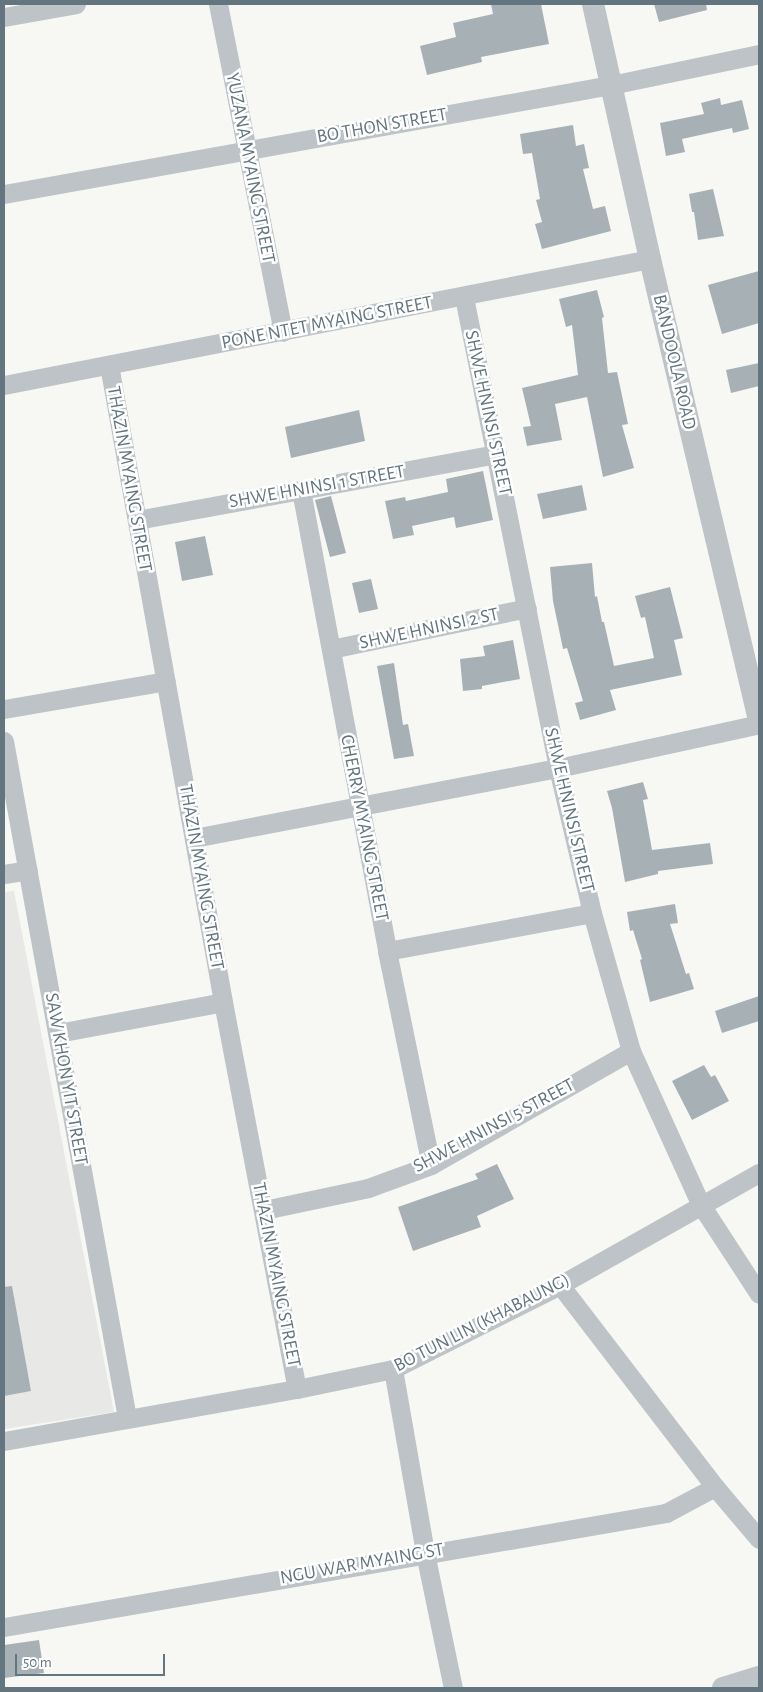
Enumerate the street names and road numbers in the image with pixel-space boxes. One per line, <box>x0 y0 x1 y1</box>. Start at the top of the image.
street label: YUZANA MYAING STREET <box>220 71 280 265</box>
street label: BO THON STREET <box>315 103 449 149</box>
street label: PONE NTET MYAING STREET <box>220 291 434 355</box>
street label: BANDOOLA ROAD <box>647 292 701 432</box>
street label: SHWE HNINSI STREET <box>459 328 517 498</box>
street label: THAZIN MYAING STREET <box>101 384 157 574</box>
street label: SHWE HNINSI 1 STREET <box>227 460 407 514</box>
street label: SHWE HNINSI 2 ST <box>357 603 501 655</box>
street label: SHWE HNINSI STREET <box>539 725 599 895</box>
street label: CHERRY MYAING STREET <box>335 733 393 923</box>
street label: THAZIN MYAING STREET <box>173 782 229 972</box>
street label: SAW KHON YIT STREET <box>40 991 92 1167</box>
street label: SHWE HNINSI 5 STREET <box>409 1074 579 1178</box>
street label: THAZIN MYAING STREET <box>247 1181 305 1369</box>
street label: BO TUN LIN (KHABAUNG) <box>390 1269 574 1377</box>
street label: NGU WAR MYAING ST <box>278 1538 446 1590</box>

